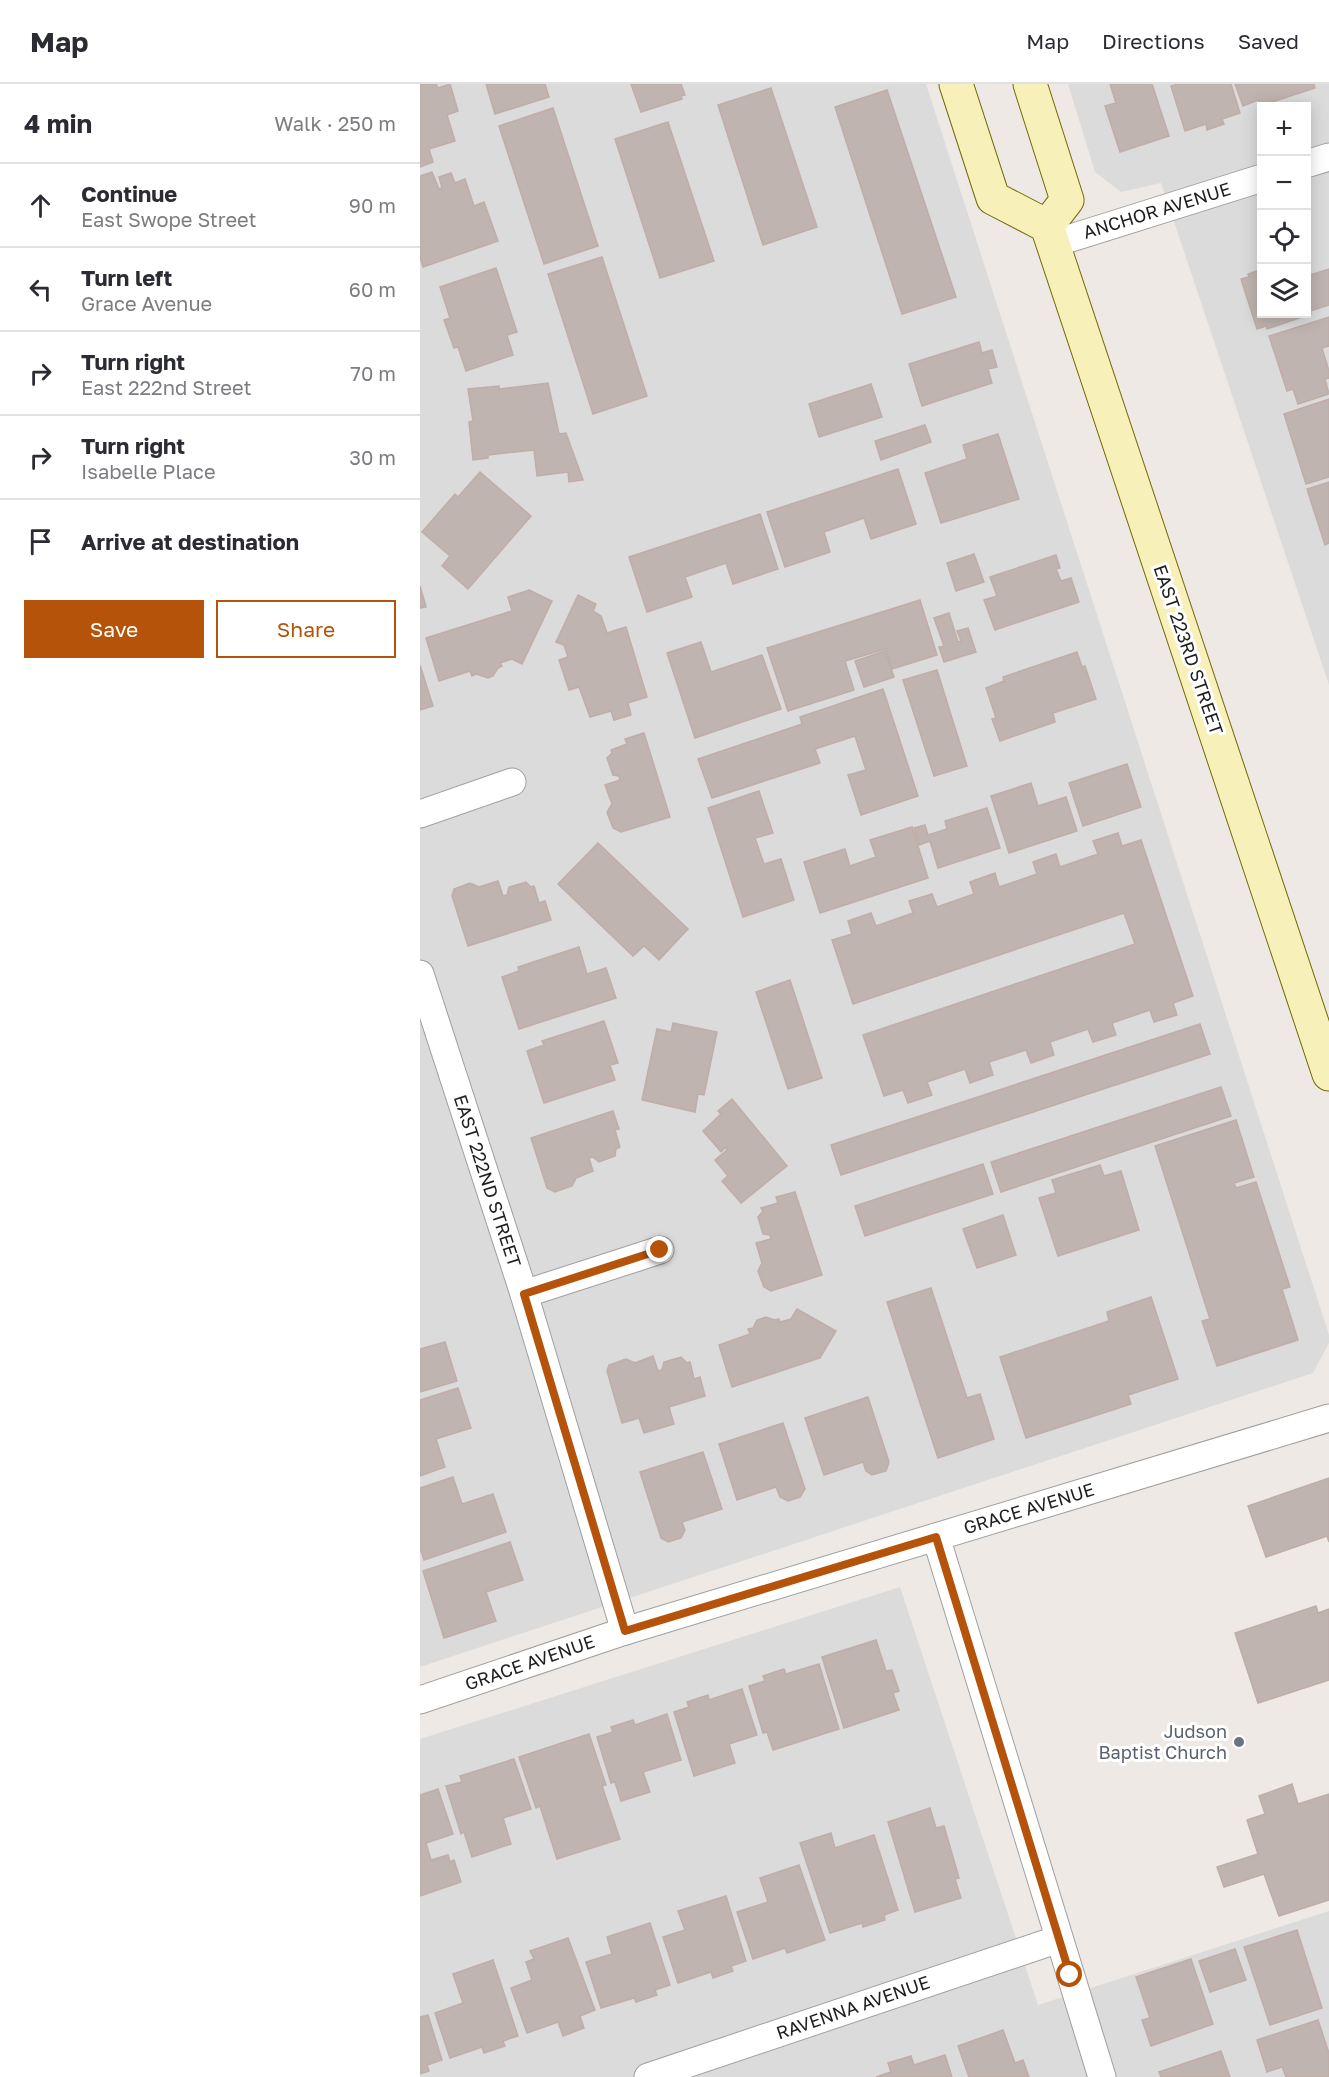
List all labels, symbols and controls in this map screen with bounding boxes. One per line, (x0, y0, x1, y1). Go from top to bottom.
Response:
text: Map (30, 25, 88, 58)
text: Map (1026, 28, 1069, 54)
text: Directions (1102, 28, 1205, 54)
text: Saved (1238, 28, 1299, 54)
map controls (1257, 102, 1311, 318)
button: + (1257, 102, 1311, 156)
text: 4 min (24, 108, 92, 139)
text: Walk · 250 m (274, 111, 396, 135)
button: − (1257, 156, 1311, 210)
street label: ANCHOR AVENUE (1080, 177, 1233, 243)
text: Continue (81, 180, 177, 207)
icon: ahead (24, 189, 57, 222)
text: 90 m (349, 193, 396, 217)
text: East Swope Street (81, 207, 257, 231)
button: locate (1257, 210, 1311, 264)
text: Turn left (81, 264, 172, 291)
button: layers (1257, 264, 1311, 318)
icon: left (24, 273, 57, 306)
text: 60 m (349, 277, 396, 301)
text: Grace Avenue (81, 291, 212, 315)
text: Turn right (81, 348, 185, 375)
icon: right (24, 357, 57, 390)
text: 70 m (350, 361, 396, 385)
text: East 222nd Street (81, 375, 252, 399)
text: Turn right (81, 432, 185, 459)
icon: right (24, 441, 57, 474)
text: 30 m (349, 445, 396, 469)
text: Isabelle Place (81, 459, 216, 483)
icon: arrive (24, 525, 57, 558)
text: Arrive at destination (81, 528, 299, 555)
street label: EAST 223RD STREET (1149, 562, 1228, 738)
button: Save (24, 600, 204, 658)
button: Share (216, 600, 396, 658)
street label: EAST 222ND STREET (450, 1092, 526, 1270)
route end (646, 1236, 672, 1262)
street label: GRACE AVENUE (961, 1478, 1097, 1538)
street label: GRACE AVENUE (462, 1630, 597, 1695)
place label: Judson Baptist Church (1099, 1720, 1227, 1763)
marker: Judson Baptist Church (1232, 1735, 1246, 1749)
route start (1056, 1961, 1082, 1987)
street label: RAVENNA AVENUE (773, 1970, 932, 2044)

